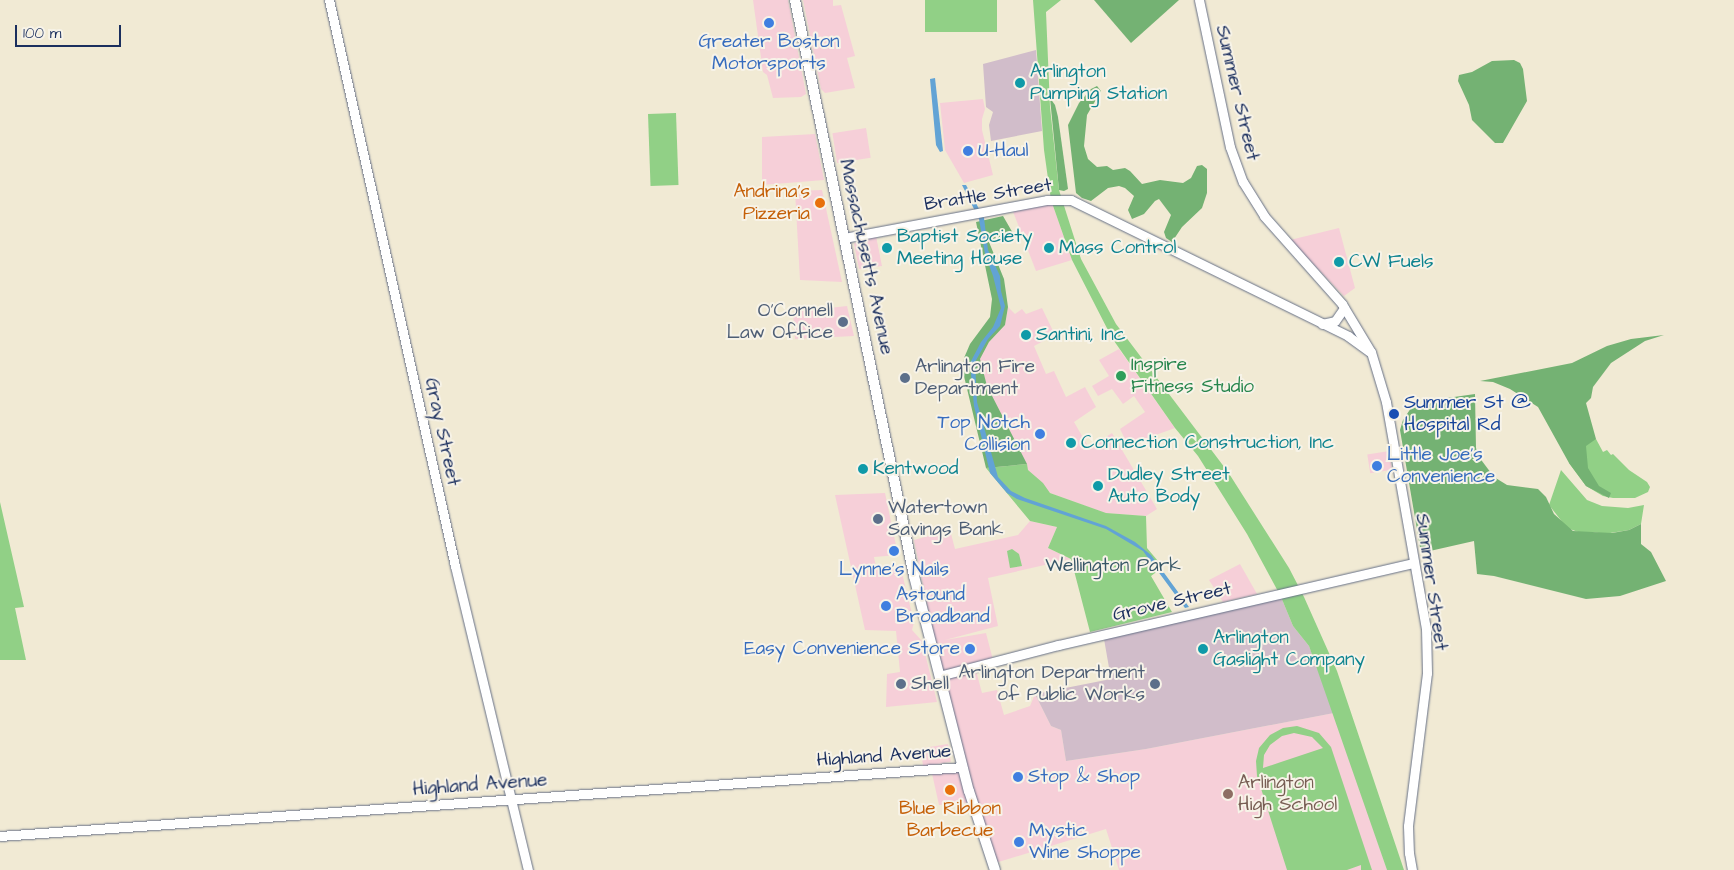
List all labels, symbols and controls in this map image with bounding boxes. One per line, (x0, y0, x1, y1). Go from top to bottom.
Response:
scale bar (18, 15, 124, 47)
marker: Greater Boston Motorsports (763, 17, 775, 29)
text: 100 m (23, 23, 62, 44)
street label: Summer Street (1210, 23, 1264, 163)
place label: Greater Boston Motorsports (698, 31, 840, 75)
place label: Arlington Pumping Station (1030, 61, 1167, 105)
marker: Arlington Pumping Station (1014, 77, 1026, 89)
place label: U-Haul (978, 140, 1028, 162)
marker: U-Haul (962, 145, 974, 157)
street label: Massachusetts Avenue (834, 157, 898, 357)
street label: Brattle Street (923, 174, 1053, 216)
place label: Andrina's Pizzeria (733, 181, 810, 225)
marker: Andrina's Pizzeria (814, 197, 826, 209)
place label: Baptist Society Meeting House (897, 226, 1032, 270)
place label: Mass Control (1059, 237, 1177, 259)
marker: Baptist Society Meeting House (881, 242, 893, 254)
marker: Mass Control (1043, 242, 1055, 254)
place label: CW Fuels (1349, 251, 1434, 273)
marker: CW Fuels (1333, 256, 1345, 268)
place label: O'Connell Law Office (727, 300, 833, 344)
marker: O'Connell Law Office (837, 316, 849, 328)
place label: Santini, Inc (1036, 324, 1126, 346)
marker: Santini, Inc (1020, 329, 1032, 341)
place label: Inspire Fitness Studio (1131, 354, 1254, 398)
place label: Arlington Fire Department (915, 356, 1035, 400)
marker: Inspire Fitness Studio (1115, 370, 1127, 382)
marker: Arlington Fire Department (899, 372, 911, 384)
street label: Gray Street (419, 376, 465, 488)
place label: Summer St @ Hospital Rd (1404, 392, 1531, 436)
marker: Summer St @ Hospital Rd (1388, 408, 1400, 420)
place label: Top Notch Collision (938, 412, 1030, 456)
marker: Top Notch Collision (1034, 428, 1046, 440)
place label: Connection Construction, Inc (1081, 432, 1334, 454)
marker: Connection Construction, Inc (1065, 437, 1077, 449)
place label: Little Joe's Convenience (1387, 444, 1495, 488)
place label: Kentwood (873, 458, 958, 480)
marker: Little Joe's Convenience (1371, 460, 1383, 472)
marker: Kentwood (857, 463, 869, 475)
place label: Dudley Street Auto Body (1108, 464, 1230, 508)
marker: Dudley Street Auto Body (1092, 480, 1104, 492)
place label: Watertown Savings Bank (888, 497, 1003, 541)
street label: Summer Street (1410, 512, 1452, 652)
marker: Watertown Savings Bank (872, 513, 884, 525)
marker: Lynne's Nails (888, 545, 900, 557)
park label: Wellington Park (1045, 555, 1181, 577)
place label: Lynne's Nails (839, 559, 949, 581)
street label: Grove Street (1111, 577, 1233, 627)
place label: Astound Broadband (896, 584, 990, 628)
marker: Astound Broadband (880, 600, 892, 612)
place label: Arlington Gaslight Company (1213, 627, 1365, 671)
place label: Easy Convenience Store (744, 638, 960, 660)
marker: Easy Convenience Store (964, 643, 976, 655)
marker: Arlington Gaslight Company (1197, 643, 1209, 655)
place label: Arlington Department of Public Works (958, 662, 1145, 706)
place label: Shell (911, 673, 949, 695)
marker: Shell (895, 678, 907, 690)
marker: Arlington Department of Public Works (1149, 678, 1161, 690)
street label: Highland Avenue (816, 740, 952, 772)
place label: Stop & Shop (1028, 766, 1140, 788)
street label: Highland Avenue (412, 769, 548, 801)
marker: Stop & Shop (1012, 771, 1024, 783)
place label: Arlington High School (1238, 772, 1337, 816)
marker: Blue Ribbon Barbecue (944, 784, 956, 796)
marker: Arlington High School (1222, 788, 1234, 800)
place label: Blue Ribbon Barbecue (899, 798, 1001, 842)
place label: Mystic Wine Shoppe (1029, 820, 1141, 864)
marker: Mystic Wine Shoppe (1013, 836, 1025, 848)

